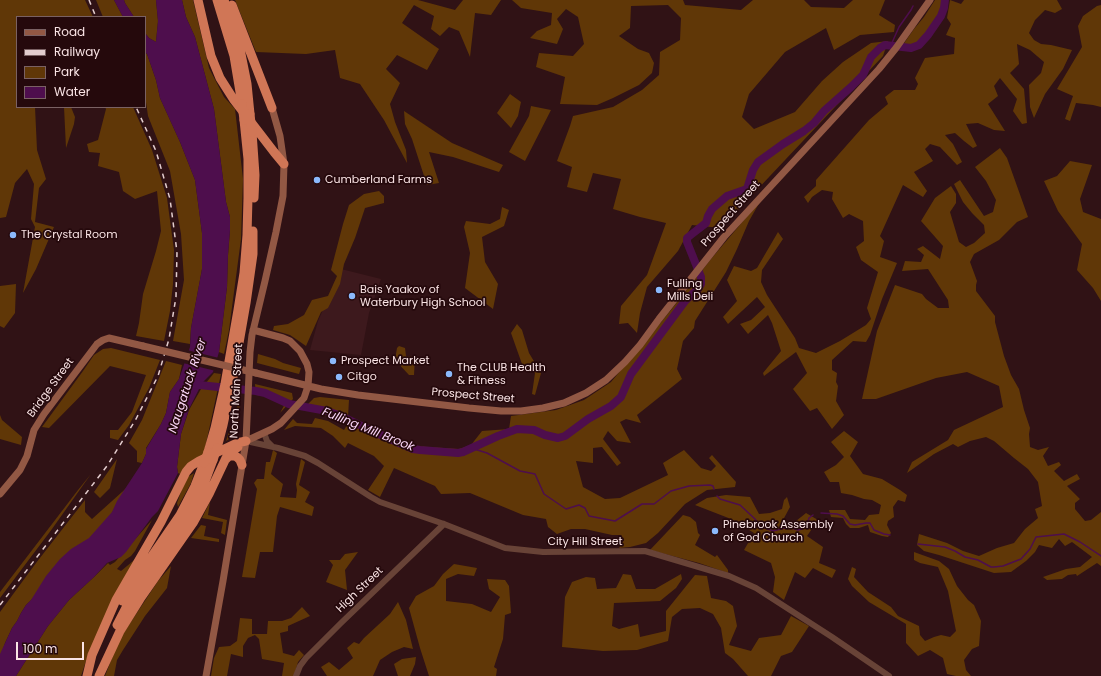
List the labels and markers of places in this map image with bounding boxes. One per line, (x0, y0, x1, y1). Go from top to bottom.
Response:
place label: Cumberland Farms (325, 173, 432, 187)
marker: Cumberland Farms (312, 175, 322, 185)
place label: The Crystal Room (21, 228, 117, 242)
marker: The Crystal Room (8, 230, 18, 240)
place label: Fulling Mills Deli (667, 277, 713, 303)
place label: Bais Yaakov of Waterbury High School (360, 283, 485, 309)
marker: Fulling Mills Deli (654, 285, 664, 295)
marker: Bais Yaakov of Waterbury High School (347, 291, 357, 301)
place label: Prospect Market (341, 354, 430, 368)
marker: Prospect Market (328, 356, 338, 366)
place label: The CLUB Health & Fitness (457, 361, 546, 387)
marker: The CLUB Health & Fitness (444, 369, 454, 379)
place label: Citgo (347, 370, 377, 384)
marker: Citgo (334, 372, 344, 382)
place label: Pinebrook Assembly of God Church (723, 518, 834, 544)
marker: Pinebrook Assembly of God Church (710, 526, 720, 536)

